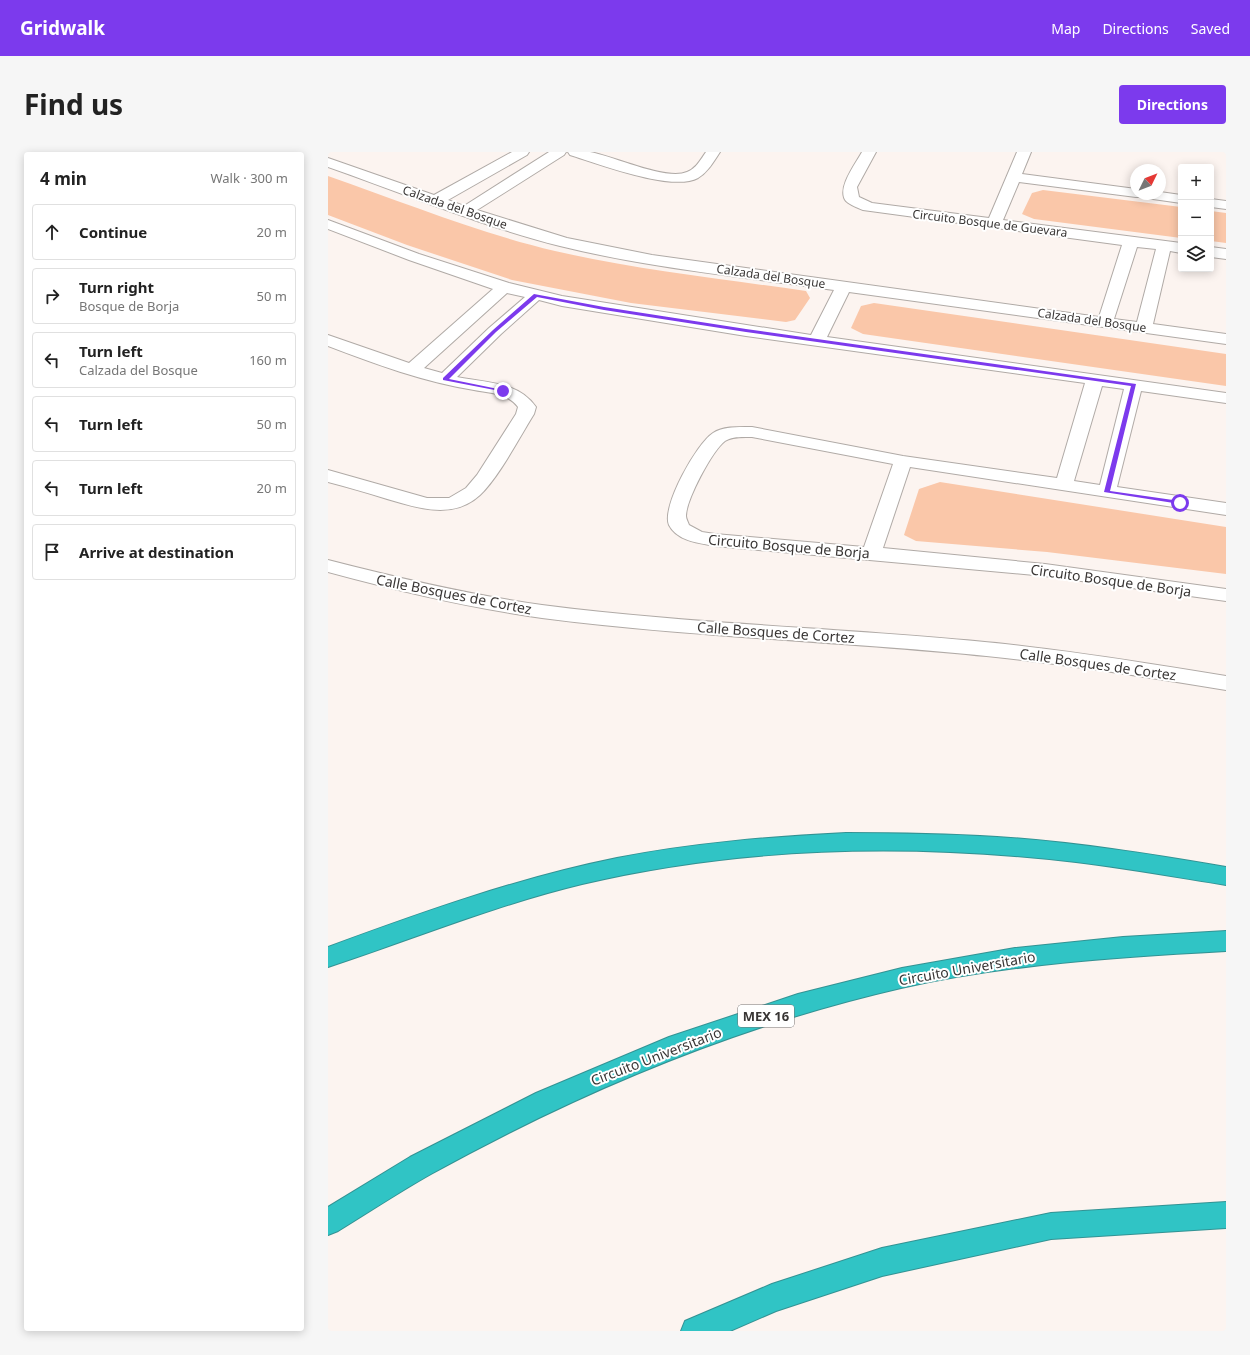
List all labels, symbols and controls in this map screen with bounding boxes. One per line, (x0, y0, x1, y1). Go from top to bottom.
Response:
text: Gridwalk (20, 15, 105, 41)
text: Map (1051, 19, 1080, 38)
text: Directions (1102, 19, 1169, 38)
text: Saved (1191, 19, 1230, 38)
text: Find us (24, 85, 123, 123)
button: Directions (1119, 85, 1226, 124)
north arrow (1130, 164, 1166, 200)
map controls (1178, 164, 1214, 272)
button: + (1178, 164, 1214, 200)
text: 4 min (40, 167, 87, 190)
text: Walk · 300 m (210, 169, 288, 187)
street label: Calzada del Bosque (400, 181, 510, 233)
button: − (1178, 200, 1214, 236)
street label: Circuito Bosque de Guevara (911, 205, 1069, 241)
icon: ahead (41, 221, 63, 243)
text: Continue (79, 222, 147, 242)
text: 20 m (257, 223, 287, 241)
button: layers (1178, 236, 1214, 272)
street label: Calzada del Bosque (715, 260, 827, 292)
text: Turn right (79, 277, 154, 297)
icon: right (41, 285, 63, 307)
text: 50 m (257, 287, 287, 305)
text: Bosque de Borja (79, 297, 179, 315)
street label: Calzada del Bosque (1036, 304, 1148, 336)
text: Turn left (79, 341, 143, 361)
icon: left (41, 349, 63, 371)
text: 160 m (249, 351, 287, 369)
text: Calzada del Bosque (79, 361, 198, 379)
route end (494, 382, 512, 400)
icon: left (41, 413, 63, 435)
text: Turn left (79, 414, 143, 434)
text: 50 m (257, 415, 287, 433)
icon: left (41, 477, 63, 499)
text: Turn left (79, 478, 143, 498)
text: 20 m (257, 479, 287, 497)
route start (1171, 494, 1189, 512)
street label: Circuito Bosque de Borja (707, 529, 871, 563)
icon: arrive (41, 541, 63, 563)
text: Arrive at destination (79, 542, 234, 562)
street label: Circuito Bosque de Borja (1029, 559, 1193, 601)
street label: Calle Bosques de Cortez (375, 570, 534, 618)
street label: Calle Bosques de Cortez (697, 617, 856, 647)
street label: Calle Bosques de Cortez (1019, 644, 1178, 684)
street label: Circuito Universitario (897, 947, 1037, 989)
road number: MEX 16 (738, 1005, 794, 1027)
street label: Circuito Universitario (588, 1022, 724, 1090)

